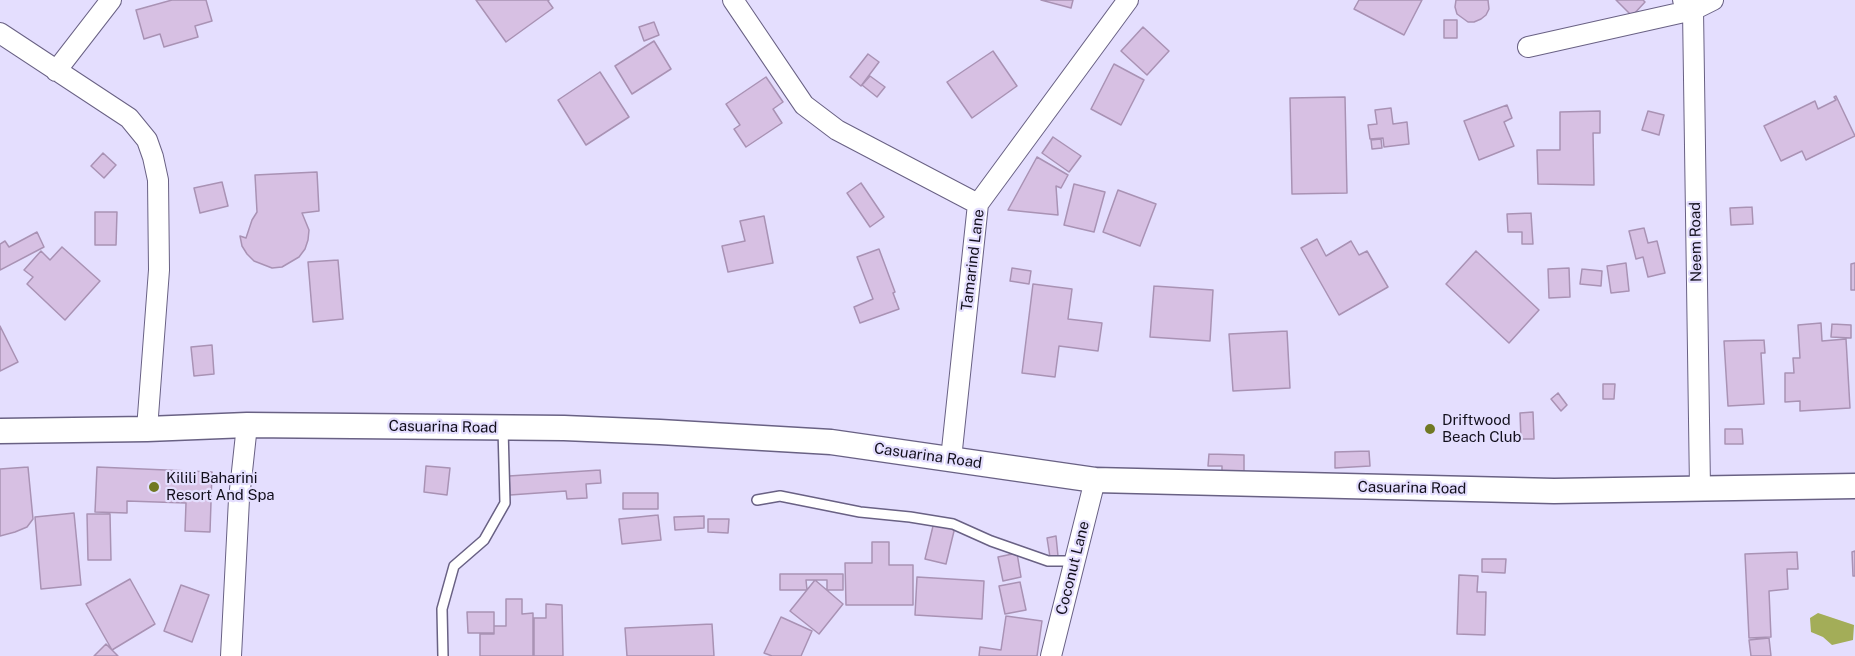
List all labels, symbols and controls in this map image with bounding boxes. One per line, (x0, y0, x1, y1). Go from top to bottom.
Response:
street label: Neem Road (1686, 202, 1706, 282)
street label: Tamarind Lane (958, 208, 988, 312)
place label: Driftwood Beach Club (1442, 411, 1522, 446)
street label: Casuarina Road (388, 417, 498, 437)
marker: Driftwood Beach Club (1423, 422, 1437, 436)
street label: Casuarina Road (873, 440, 983, 472)
place label: Kilili Baharini Resort And Spa (166, 469, 275, 504)
street label: Casuarina Road (1357, 478, 1467, 498)
marker: Kilili Baharini Resort And Spa (147, 480, 161, 494)
street label: Coconut Lane (1053, 519, 1093, 617)

